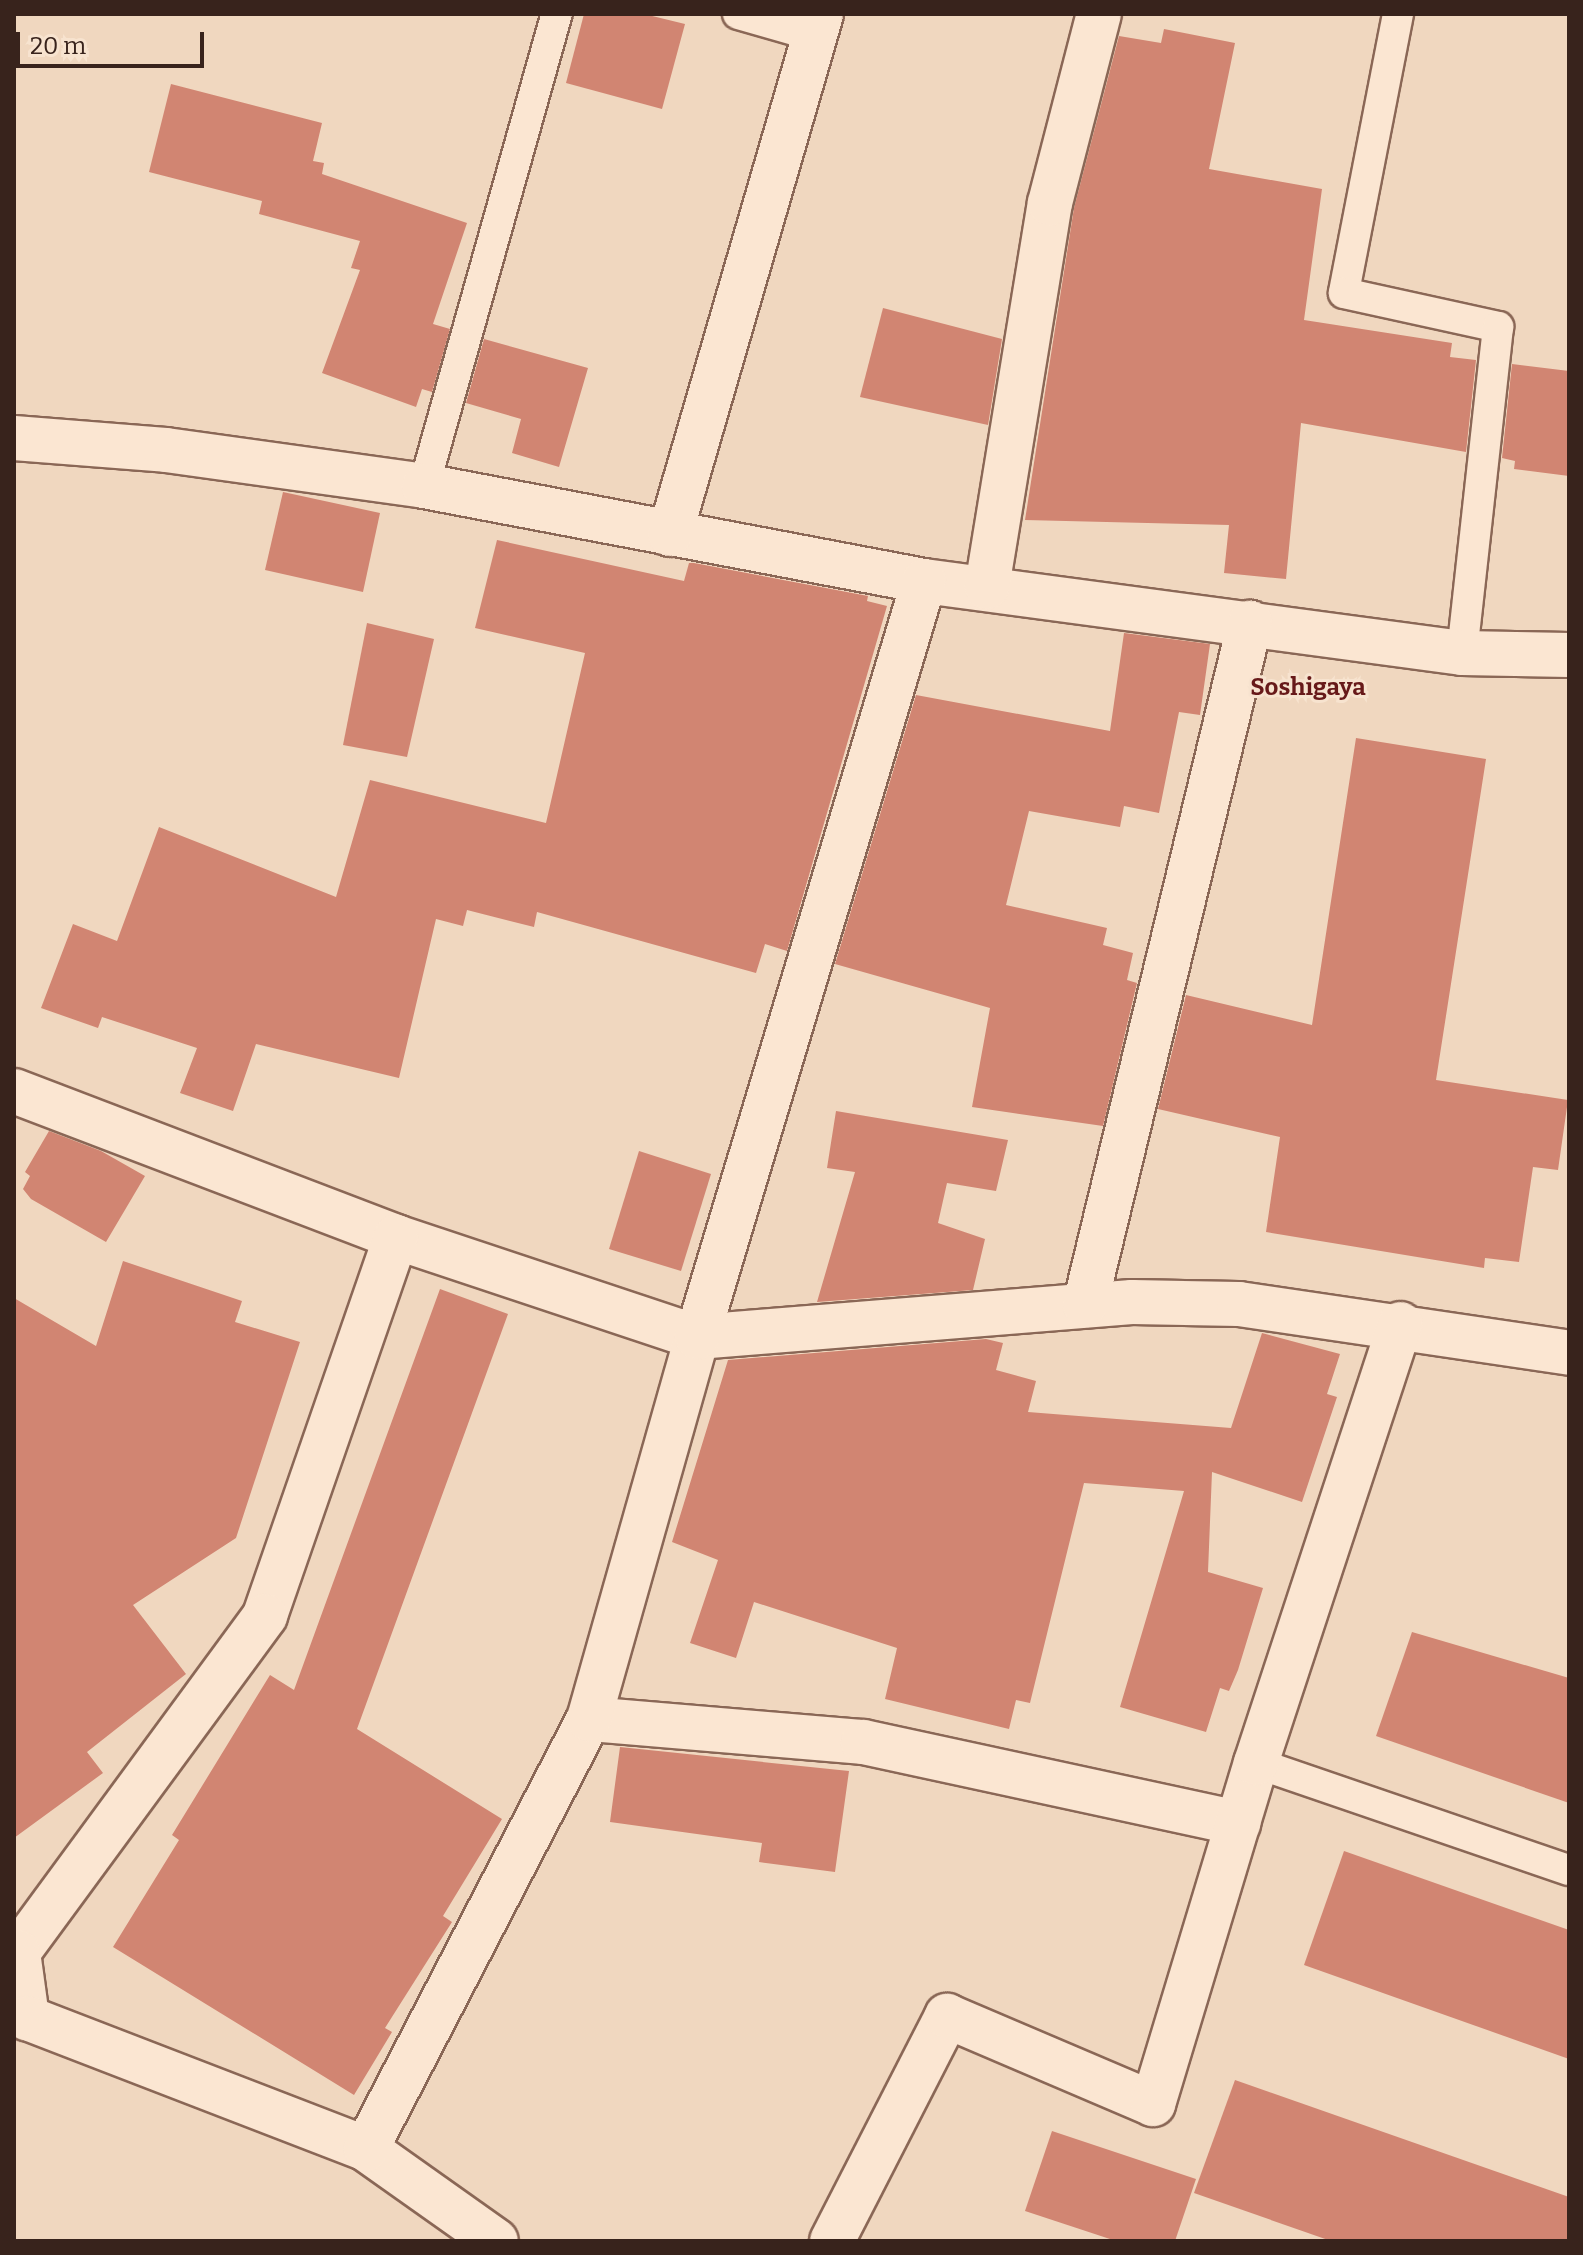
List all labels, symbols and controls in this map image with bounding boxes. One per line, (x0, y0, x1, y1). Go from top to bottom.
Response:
scale bar (20, 16, 208, 66)
text: 20 m (30, 32, 86, 60)
district label: Soshigaya (1250, 674, 1366, 702)

